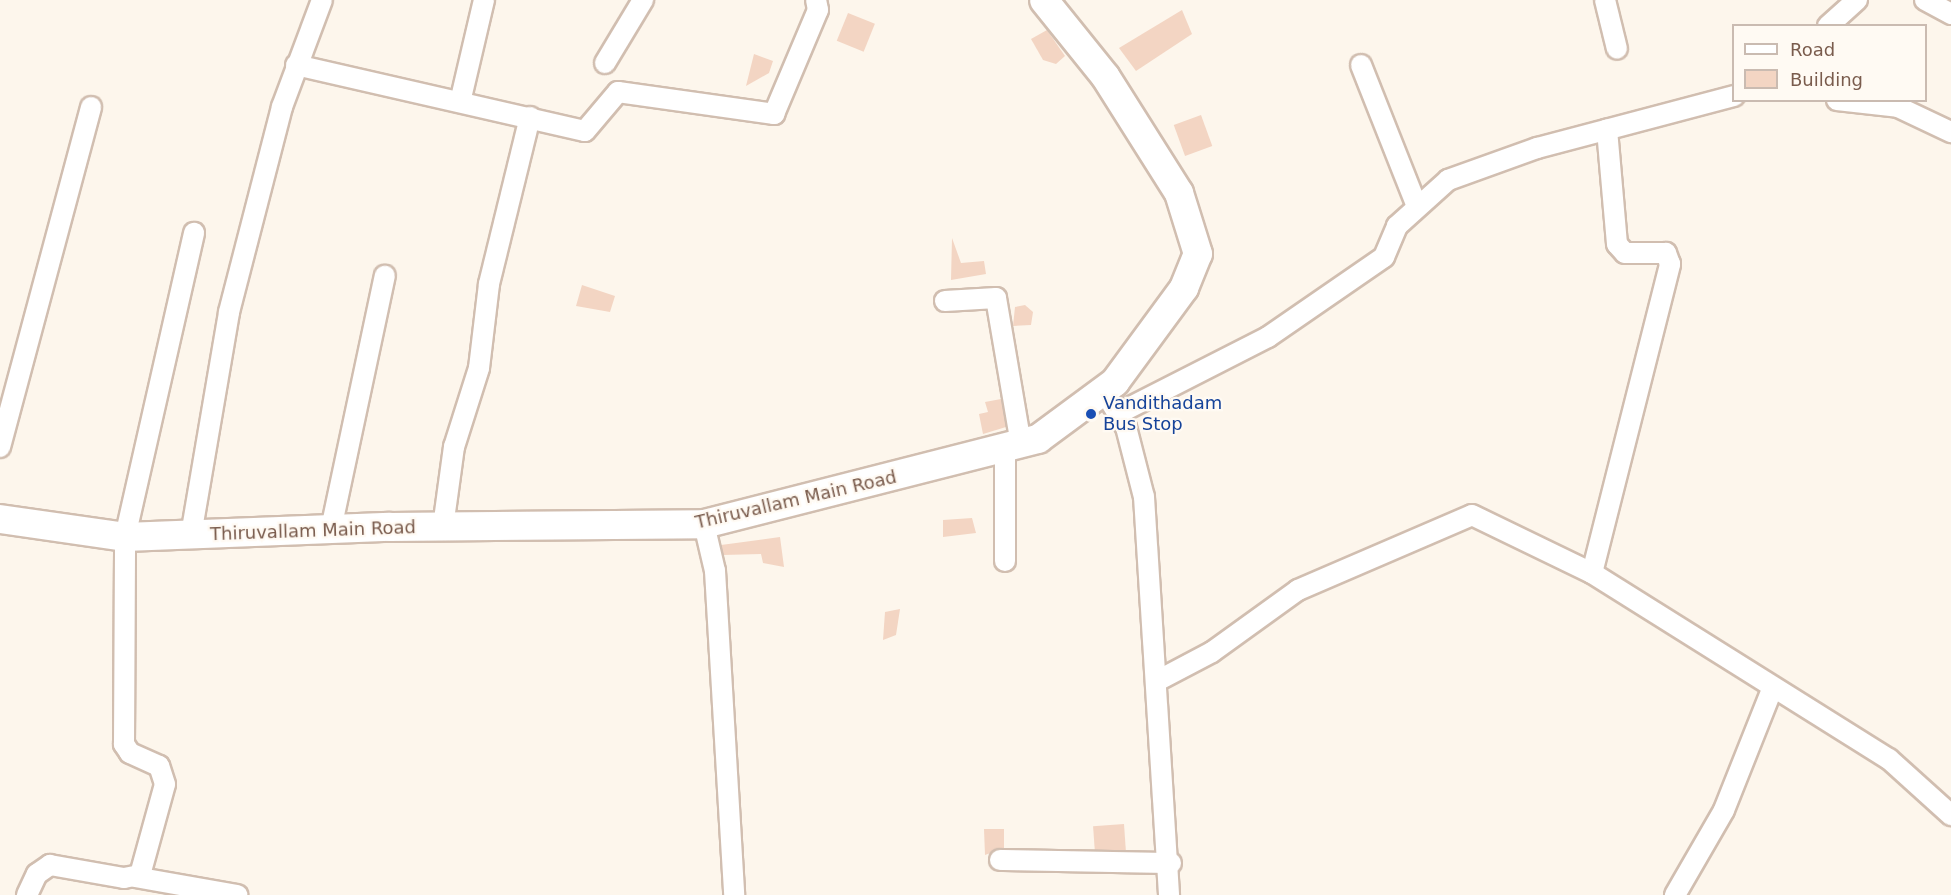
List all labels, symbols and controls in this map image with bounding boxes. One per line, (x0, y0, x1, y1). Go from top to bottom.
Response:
legend (1732, 24, 1927, 102)
text: Road (1790, 39, 1835, 60)
text: Building (1790, 69, 1863, 90)
place label: Vandithadam Bus Stop (1103, 393, 1222, 436)
marker: Vandithadam Bus Stop (1084, 407, 1098, 421)
street label: Thiruvallam Main Road (693, 466, 899, 534)
street label: Thiruvallam Main Road (210, 517, 416, 545)

